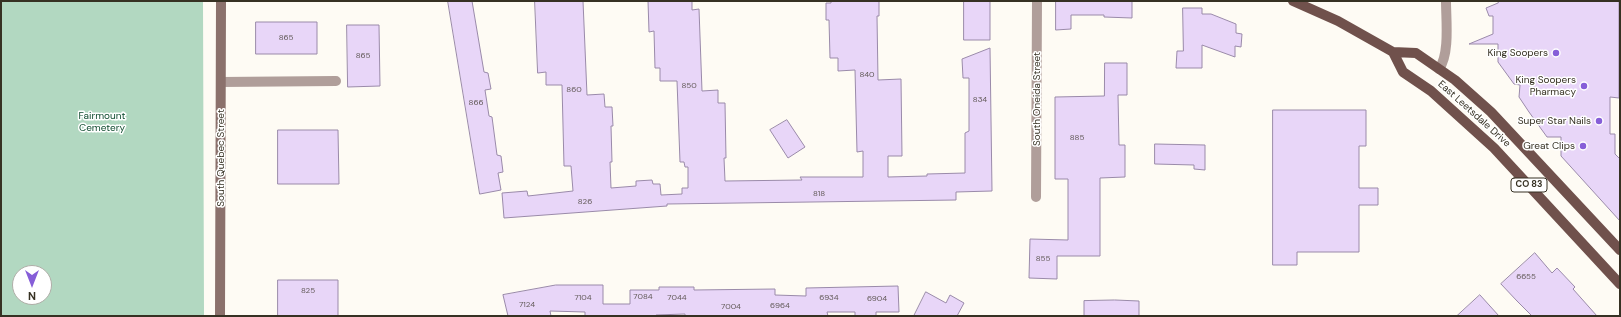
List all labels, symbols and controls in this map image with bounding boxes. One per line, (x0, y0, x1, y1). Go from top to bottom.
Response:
house number: 865 (279, 33, 293, 43)
place label: King Soopers (1487, 47, 1548, 59)
marker: King Soopers (1551, 48, 1561, 58)
house number: 865 (356, 51, 370, 61)
street label: South Oneida Street (1031, 52, 1043, 146)
house number: 840 (859, 70, 875, 80)
place label: King Soopers Pharmacy (1515, 74, 1576, 98)
street label: East Leetsdale Drive (1435, 78, 1513, 150)
house number: 850 (681, 81, 697, 91)
marker: King Soopers Pharmacy (1579, 81, 1589, 91)
house number: 860 (566, 85, 582, 95)
house number: 834 (973, 95, 987, 105)
house number: 866 (469, 98, 483, 108)
street label: South Quebec Street (215, 109, 227, 207)
park label: Fairmount Cemetery (79, 110, 125, 134)
place label: Super Star Nails (1518, 115, 1591, 127)
marker: Super Star Nails (1594, 116, 1604, 126)
house number: 885 (1070, 133, 1084, 143)
place label: Great Clips (1523, 140, 1575, 152)
marker: Great Clips (1578, 141, 1588, 151)
road number: CO 83 (1511, 178, 1547, 192)
house number: 818 (813, 189, 825, 199)
house number: 826 (578, 197, 592, 207)
house number: 855 (1036, 254, 1050, 264)
north arrow (12, 265, 52, 305)
house number: 6655 (1516, 272, 1536, 282)
house number: 825 (301, 286, 315, 296)
text: N (28, 289, 36, 303)
house number: 7084 (633, 292, 653, 302)
house number: 7104 (574, 293, 592, 303)
house number: 7044 (667, 293, 687, 303)
house number: 6934 (819, 293, 839, 303)
house number: 6904 (867, 294, 887, 304)
house number: 7124 (519, 300, 535, 310)
house number: 6964 (770, 301, 790, 311)
house number: 7004 (721, 302, 741, 312)

